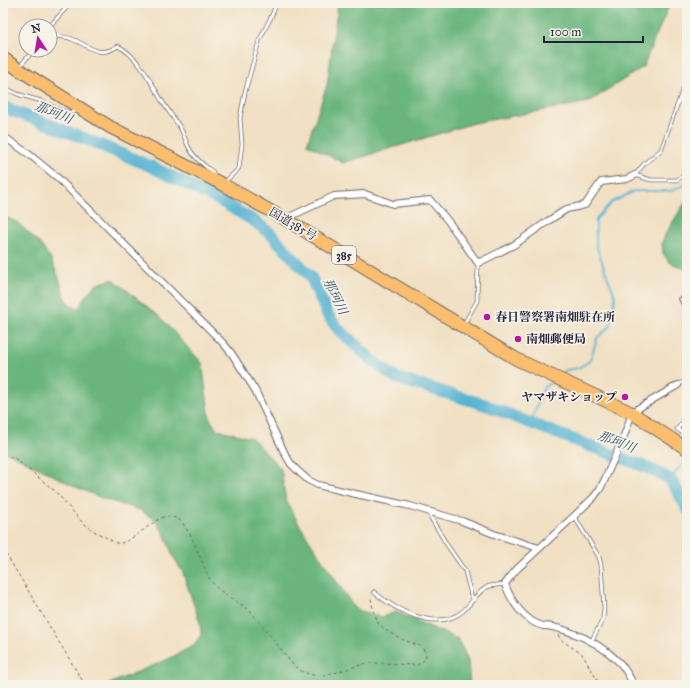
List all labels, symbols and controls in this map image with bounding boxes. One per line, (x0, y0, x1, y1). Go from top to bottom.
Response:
north arrow (18, 18, 58, 58)
scale bar (544, 18, 643, 44)
text: N (30, 21, 43, 36)
text: 100 m (550, 25, 581, 39)
water label: 那珂川 (33, 98, 77, 128)
street label: 国道385号 (267, 205, 319, 243)
road number: 385 (332, 246, 356, 264)
water label: 那珂川 (319, 275, 352, 319)
place label: 春日警察署南畑駐在所 (495, 310, 615, 324)
marker: 春日警察署南畑駐在所 (482, 312, 492, 322)
place label: 南畑郵便局 (526, 332, 586, 346)
marker: 南畑郵便局 (513, 334, 523, 344)
place label: ヤマザキショップ (521, 390, 617, 404)
marker: ヤマザキショップ (620, 392, 630, 402)
water label: 那珂川 (596, 427, 640, 457)

